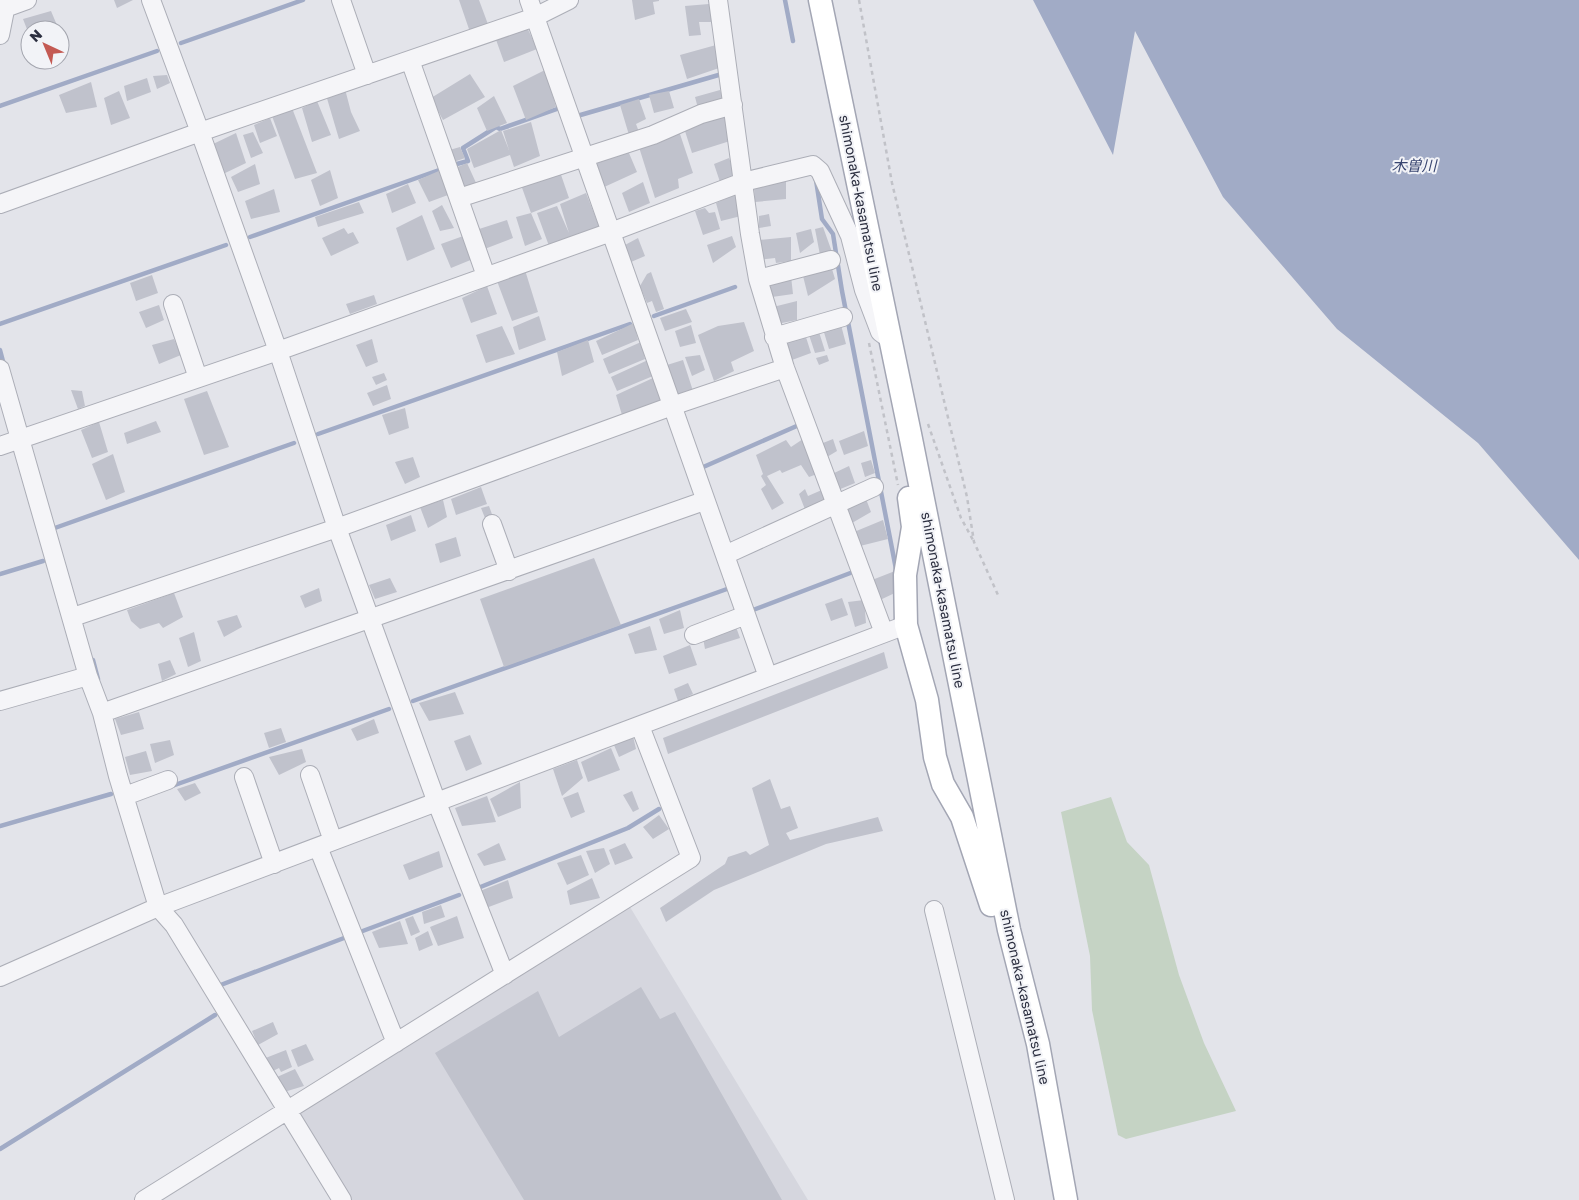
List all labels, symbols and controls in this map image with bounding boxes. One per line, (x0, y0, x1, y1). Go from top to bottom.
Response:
north arrow (20, 20, 70, 70)
text: N (26, 25, 45, 45)
street label: shimonaka-kasamatsu line (836, 113, 887, 292)
water label: 木曽川 (1391, 156, 1438, 174)
street label: shimonaka-kasamatsu line (918, 510, 969, 689)
street label: shimonaka-kasamatsu line (997, 908, 1054, 1086)

